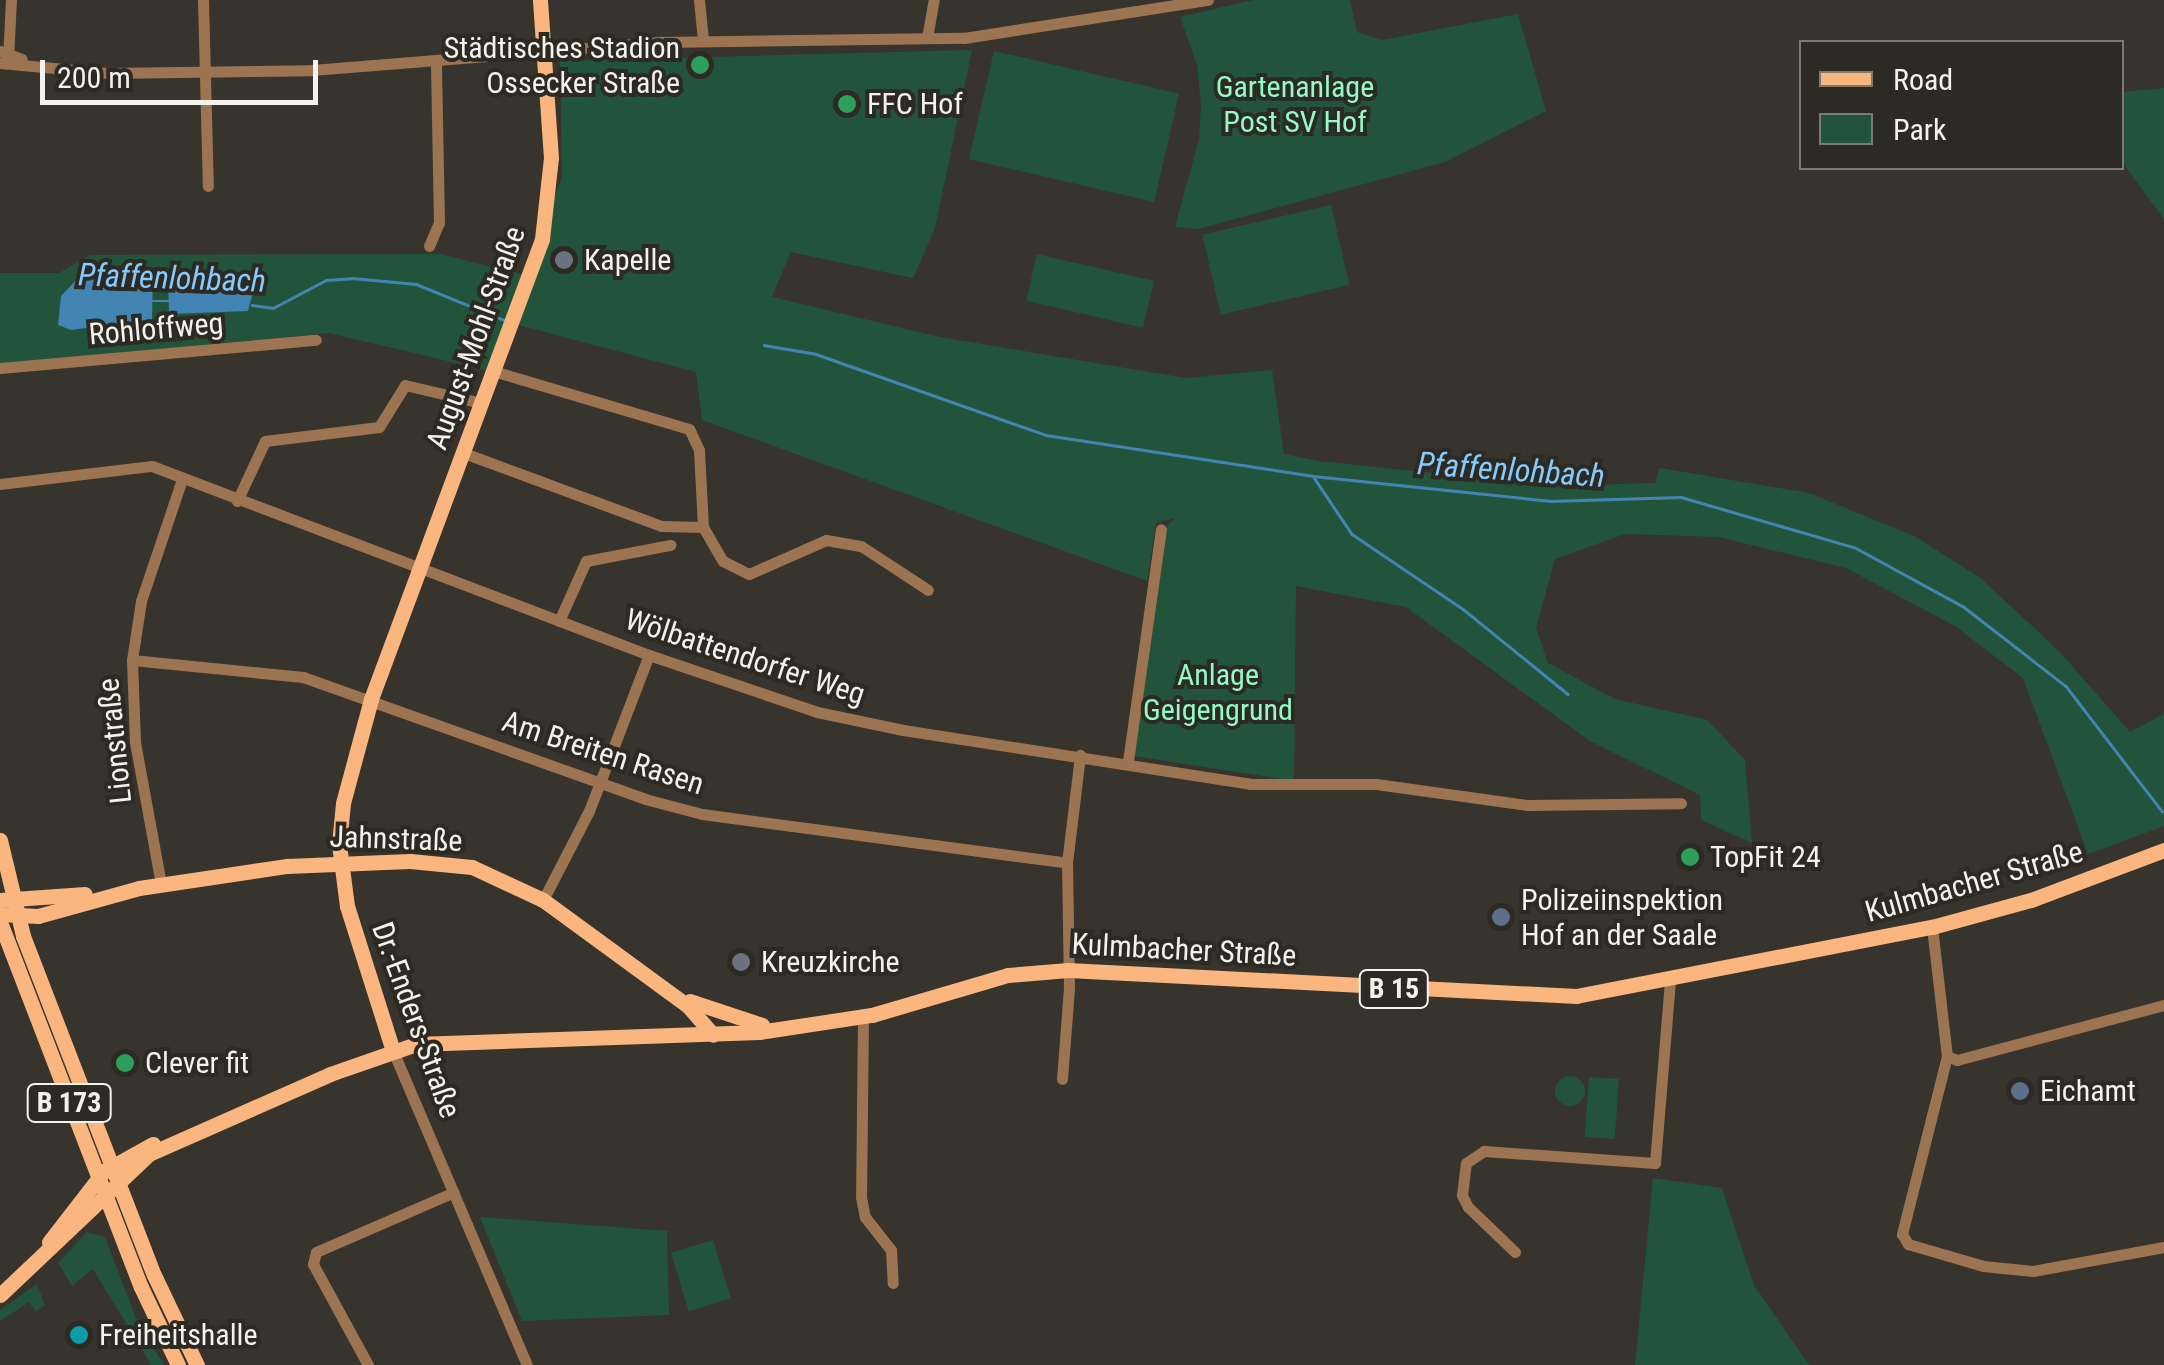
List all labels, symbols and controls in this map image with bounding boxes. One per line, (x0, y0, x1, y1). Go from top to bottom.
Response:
place label: Städtisches Stadion Ossecker Straße (444, 30, 680, 100)
scale bar (45, 40, 322, 102)
legend (1799, 40, 2124, 170)
marker: Städtisches Stadion Ossecker Straße (689, 54, 711, 76)
text: 200 m (57, 60, 131, 95)
text: Road (1893, 62, 1953, 97)
park label: Gartenanlage Post SV Hof (1216, 69, 1374, 140)
place label: FFC Hof (867, 86, 963, 122)
marker: FFC Hof (836, 93, 858, 115)
text: Park (1893, 112, 1947, 147)
street label: August-Mohl-Straße (419, 222, 533, 454)
place label: Kapelle (584, 242, 671, 278)
marker: Kapelle (553, 249, 575, 271)
water label: Pfaffenlohbach (77, 256, 267, 300)
street label: Rohloffweg (87, 305, 225, 353)
water label: Pfaffenlohbach (1416, 444, 1606, 496)
street label: Wölbattendorfer Weg (621, 601, 869, 713)
park label: Anlage Geigengrund (1143, 657, 1293, 728)
street label: Lionstraße (91, 676, 139, 806)
street label: Am Breiten Rasen (498, 703, 708, 803)
street label: Jahnstraße (329, 819, 463, 859)
street label: Kulmbacher Straße (1861, 834, 2087, 930)
place label: TopFit 24 (1710, 839, 1821, 875)
marker: TopFit 24 (1679, 846, 1701, 868)
place label: Polizeiinspektion Hof an der Saale (1521, 882, 1723, 952)
marker: Polizeiinspektion Hof an der Saale (1490, 906, 1512, 928)
street label: Dr.-Enders-Straße (364, 917, 468, 1123)
street label: Kulmbacher Straße (1071, 926, 1297, 974)
place label: Kreuzkirche (761, 944, 900, 980)
marker: Kreuzkirche (730, 951, 752, 973)
road number: B 15 (1356, 966, 1432, 1012)
place label: Clever fit (145, 1045, 249, 1081)
marker: Clever fit (114, 1052, 136, 1074)
place label: Eichamt (2040, 1073, 2136, 1109)
road number: B 173 (27, 1080, 112, 1126)
marker: Eichamt (2009, 1080, 2031, 1102)
place label: Freiheitshalle (99, 1317, 258, 1353)
marker: Freiheitshalle (68, 1324, 90, 1346)

